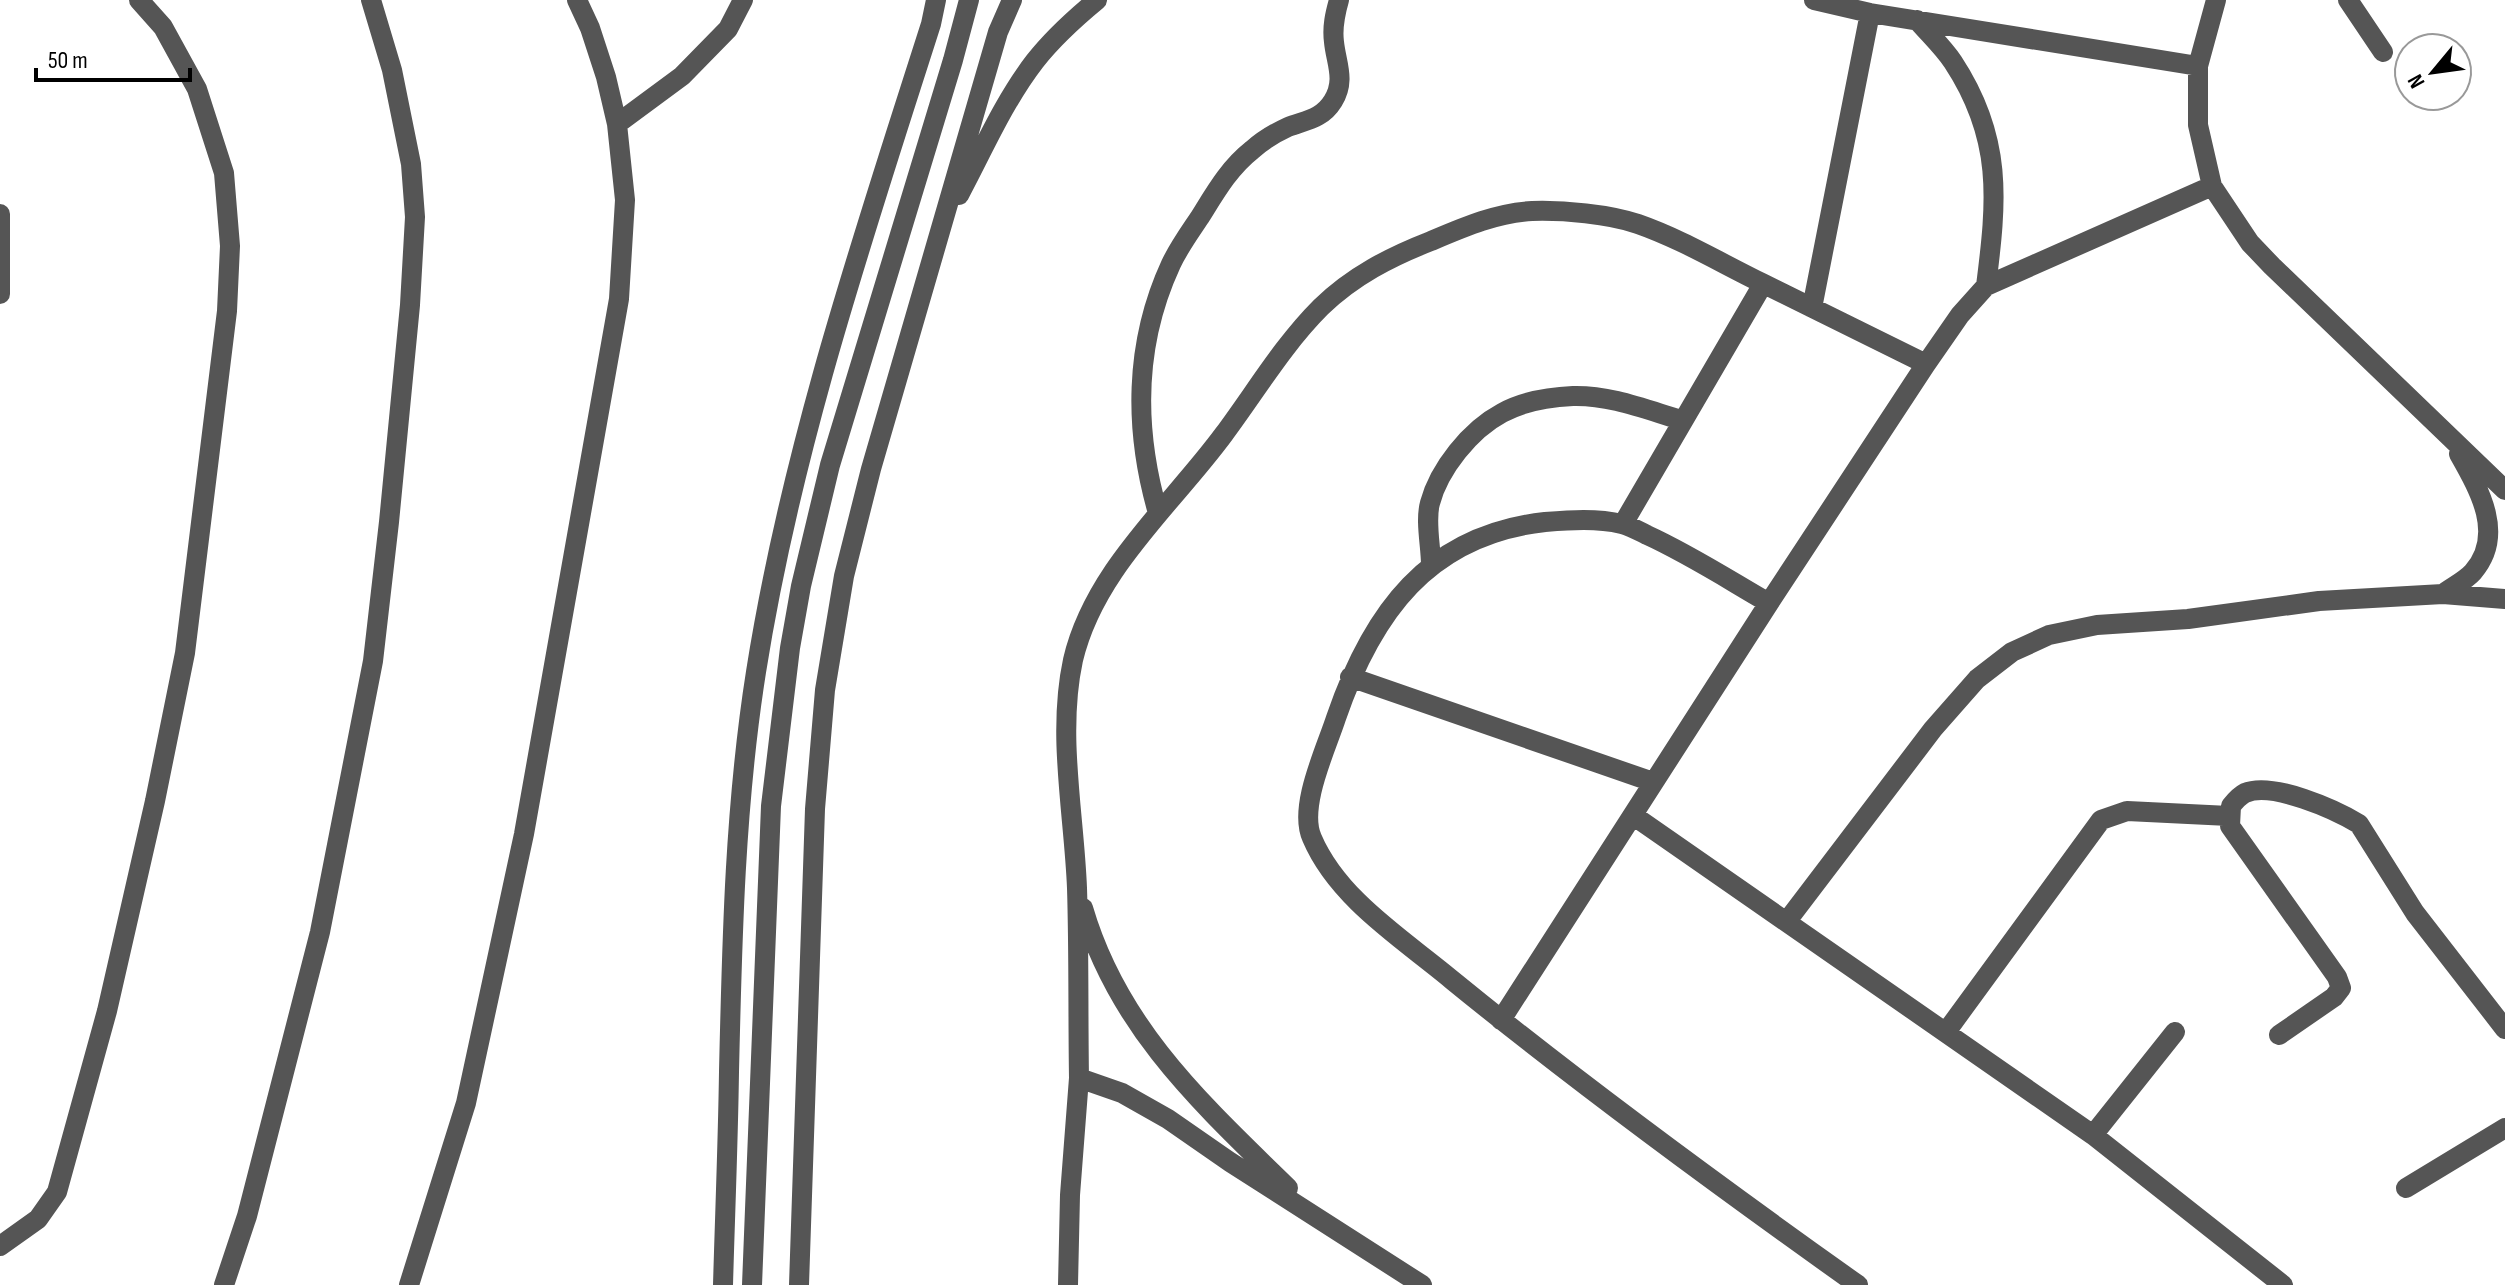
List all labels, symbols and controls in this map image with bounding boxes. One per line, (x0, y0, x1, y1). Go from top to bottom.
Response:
scale bar (36, 32, 190, 82)
north arrow (2393, 32, 2473, 112)
text: 50 m (48, 46, 88, 75)
text: N (2402, 69, 2431, 93)

